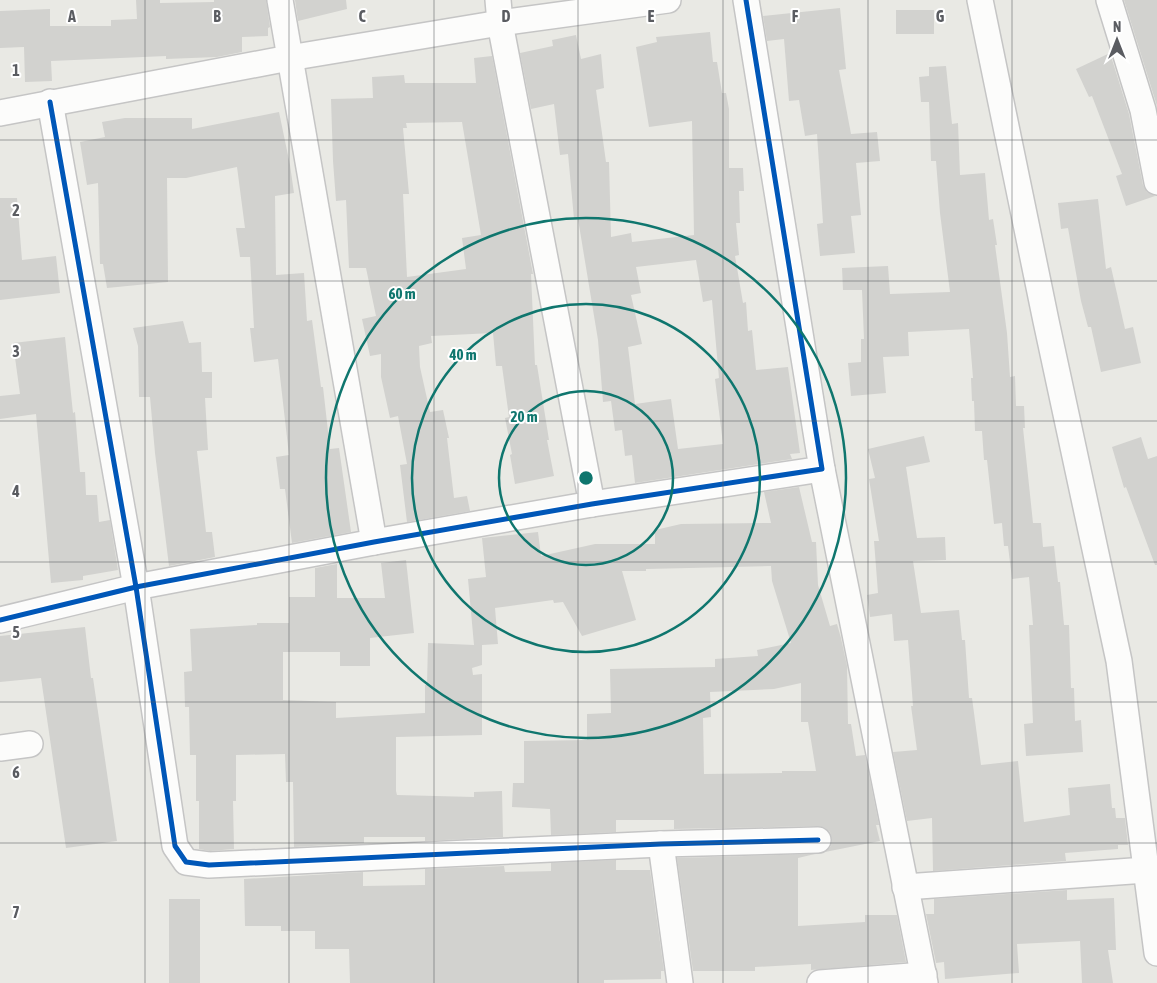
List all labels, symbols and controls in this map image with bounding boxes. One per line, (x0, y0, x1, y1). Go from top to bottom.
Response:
text: A (67, 7, 76, 25)
text: B (213, 7, 221, 25)
text: C (358, 7, 366, 25)
text: D (502, 7, 511, 25)
text: E (648, 7, 655, 25)
text: F (792, 7, 799, 25)
text: G (936, 7, 945, 25)
north arrow (1092, 15, 1142, 65)
text: N (1113, 19, 1121, 35)
text: 1 (12, 61, 20, 79)
text: 2 (12, 201, 20, 219)
text: 60 m (389, 285, 416, 302)
text: 3 (12, 342, 20, 360)
text: 40 m (449, 346, 477, 363)
text: 20 m (511, 408, 538, 425)
centre of rings (577, 469, 595, 487)
text: 4 (11, 482, 20, 500)
text: 5 (12, 623, 20, 641)
text: 6 (12, 763, 20, 781)
text: 7 (12, 903, 20, 921)

